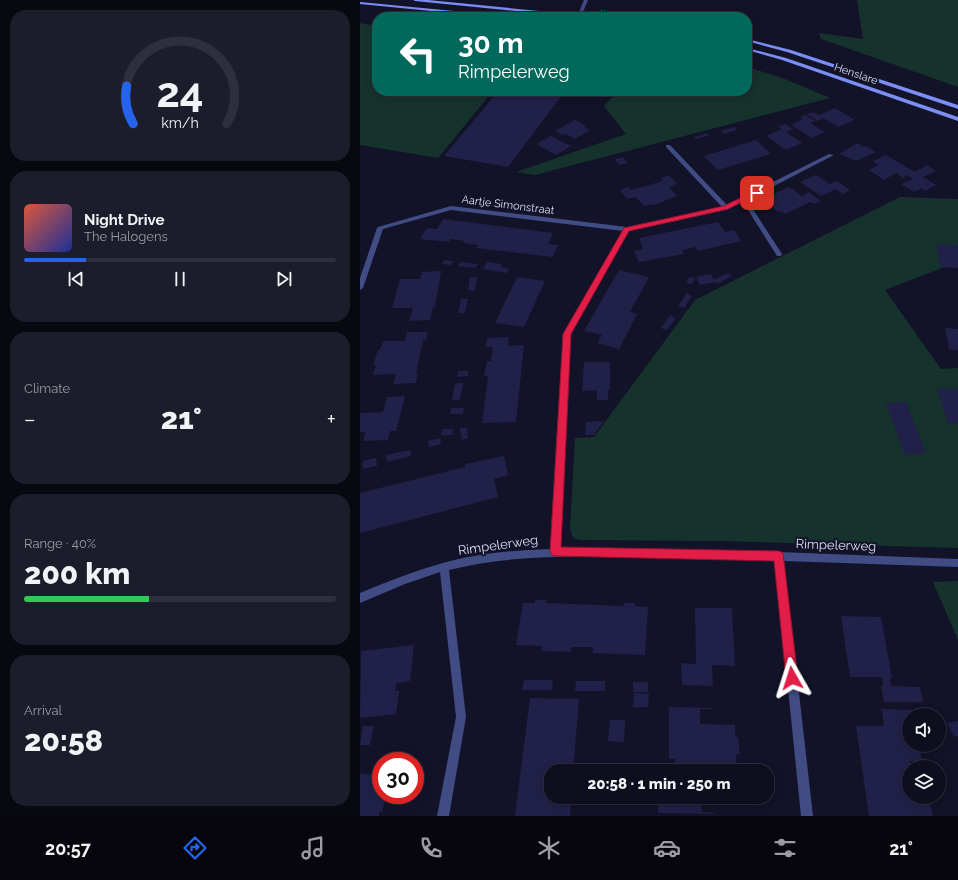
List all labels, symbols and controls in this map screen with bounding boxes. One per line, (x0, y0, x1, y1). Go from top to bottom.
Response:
text: 30 m (458, 27, 524, 60)
icon: left (392, 28, 444, 80)
street label: Henslare (832, 60, 880, 88)
text: Rimpelerweg (458, 61, 570, 82)
text: 24 (156, 67, 204, 116)
text: km/h (161, 114, 199, 130)
pin (740, 176, 774, 210)
icon: arrive (746, 182, 768, 204)
street label: Aartje Simonstraat (461, 193, 555, 217)
text: Night Drive (84, 211, 164, 229)
text: The Halogens (84, 229, 168, 244)
icon: previous (65, 268, 87, 290)
icon: pause (169, 268, 191, 290)
icon: next (273, 268, 295, 290)
text: Climate (24, 381, 70, 396)
text: 21° (161, 401, 202, 436)
text: − (24, 406, 36, 432)
text: + (327, 406, 336, 432)
street label: Rimpelerweg (457, 532, 539, 558)
text: Range · 40% (24, 536, 96, 551)
street label: Rimpelerweg (795, 536, 877, 554)
text: 200 km (24, 556, 130, 591)
position arrow (771, 657, 813, 699)
text: Arrival (24, 703, 62, 718)
map controls (902, 708, 946, 804)
button: sound (902, 708, 946, 752)
text: 20:58 (24, 723, 103, 758)
speed limit sign: 30 (372, 752, 424, 804)
button: layers (902, 760, 946, 804)
text: 20:58 · 1 min · 250 m (588, 775, 730, 793)
icon: directions (181, 834, 209, 862)
icon: music (299, 834, 327, 862)
icon: phone (417, 834, 445, 862)
icon: climate (535, 834, 563, 862)
icon: car (653, 834, 681, 862)
icon: filters (771, 834, 799, 862)
text: 20:57 (45, 838, 91, 859)
text: 21° (889, 838, 913, 859)

